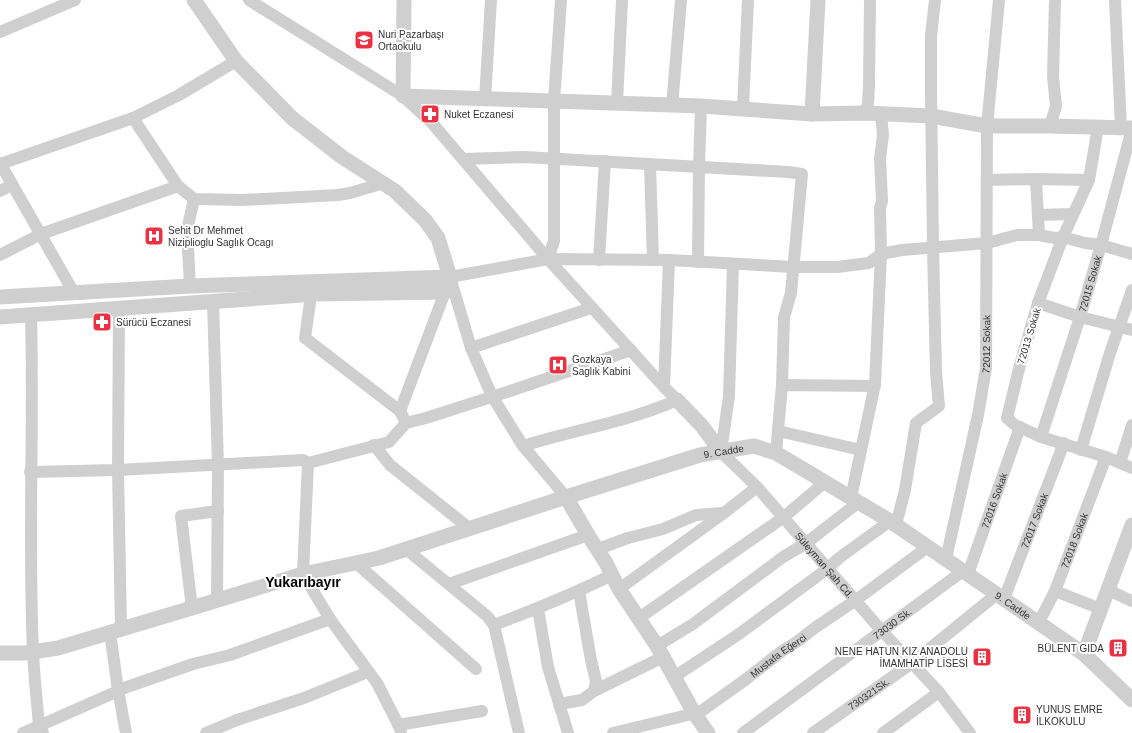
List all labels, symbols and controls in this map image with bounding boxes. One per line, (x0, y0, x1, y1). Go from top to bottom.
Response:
school or university icon: Nuri Pazarbaşı Ortaokulu (353, 29, 375, 51)
place label: Nuri Pazarbaşı Ortaokulu (378, 29, 444, 52)
pharmacy icon: Nuket Eczanesi (419, 103, 441, 125)
place label: Nuket Eczanesi (444, 109, 513, 120)
hospital icon: Sehit Dr Mehmet Niziplioglu Saglık Ocagı (143, 225, 165, 247)
place label: Sehit Dr Mehmet Niziplioglu Saglık Ocagı (168, 225, 274, 248)
street label: 72015 Sokak (1076, 253, 1103, 313)
street label: 72013 Sokak (1015, 306, 1043, 366)
pharmacy icon: Sürücü Eczanesi (91, 311, 113, 333)
street label: 72012 Sokak (980, 314, 992, 374)
place label: Sürücü Eczanesi (116, 317, 191, 328)
hospital icon: Gozkaya Saglık Kabini (547, 354, 569, 376)
place label: Gozkaya Saglık Kabini (572, 354, 630, 377)
street label: 9. Cadde (703, 442, 745, 460)
street label: 72016 Sokak (979, 470, 1009, 530)
street label: 72017 Sokak (1019, 490, 1050, 550)
street label: 72018 Sokak (1059, 510, 1090, 570)
street label: Süleyman Şah Cd. (793, 530, 856, 600)
district label: Yukarıbayır (265, 574, 341, 590)
street label: 9. Cadde (993, 589, 1033, 622)
street label: 73030 Sk. (871, 606, 913, 641)
street label: Mustafa Eğerci (748, 631, 808, 679)
building icon: BÜLENT GIDA (1107, 637, 1129, 659)
place label: BÜLENT GIDA (1038, 643, 1104, 654)
place label: NENE HATUN KIZ ANADOLU İMAMHATİP LİSESİ (835, 646, 968, 669)
building icon: NENE HATUN KIZ ANADOLU İMAMHATİP LİSESİ (971, 646, 993, 668)
street label: 730321Sk. (846, 675, 891, 712)
building icon: YUNUS EMRE İLKOKULU (1011, 704, 1033, 726)
place label: YUNUS EMRE İLKOKULU (1036, 704, 1103, 727)

